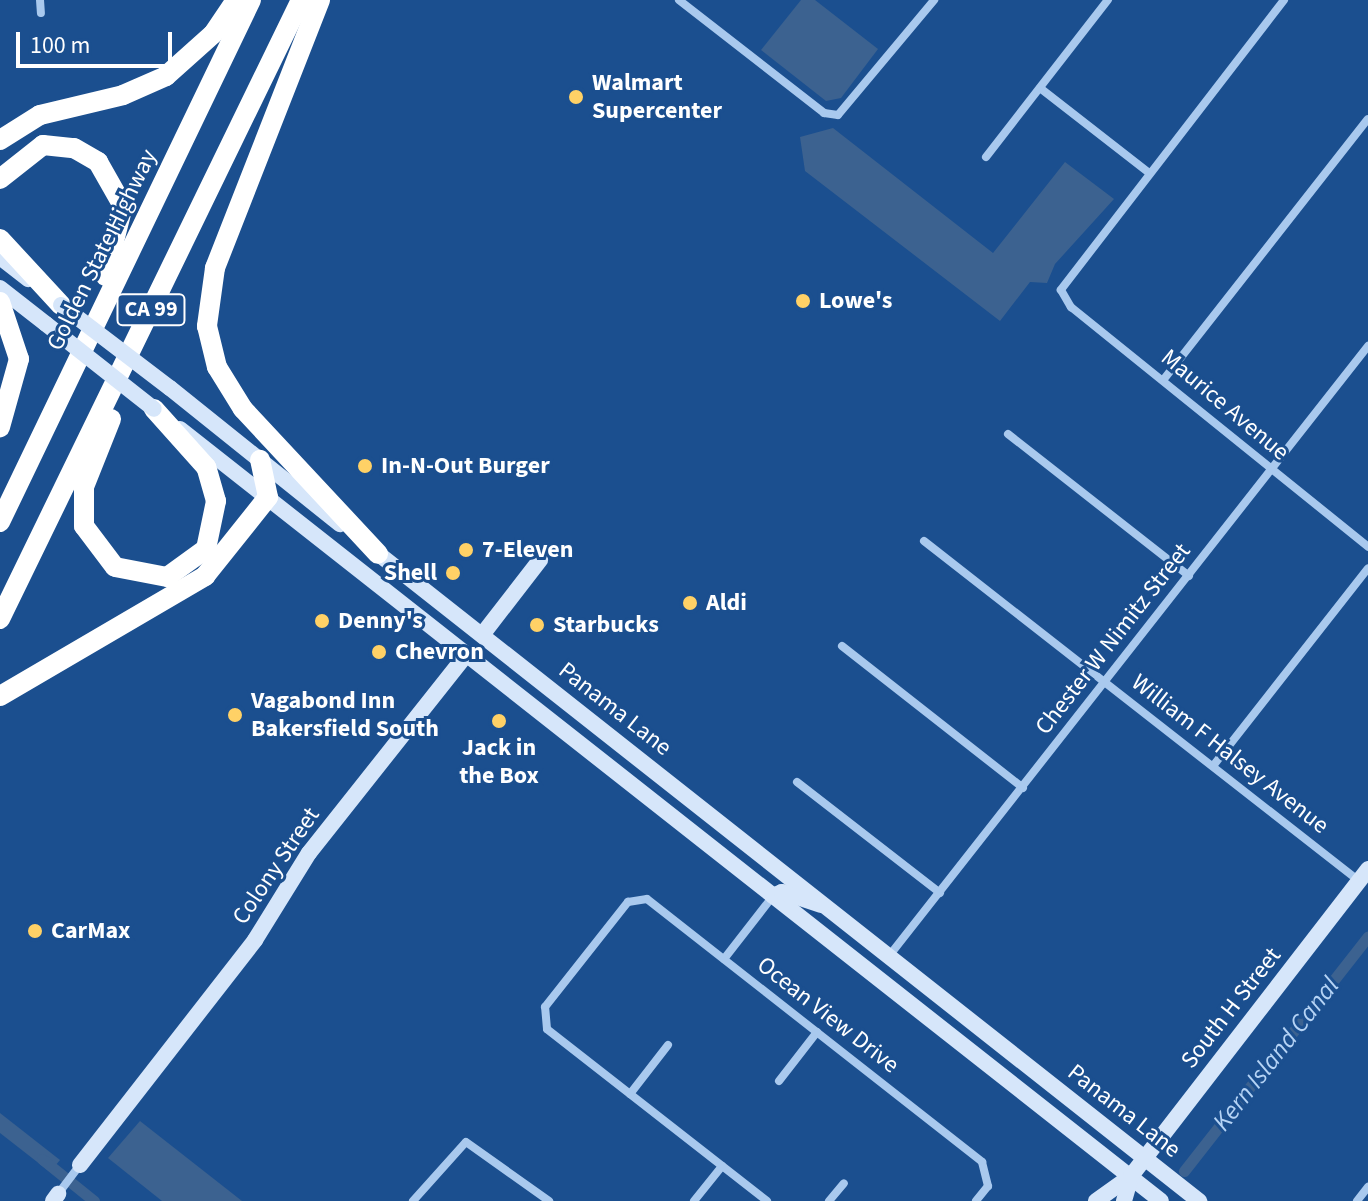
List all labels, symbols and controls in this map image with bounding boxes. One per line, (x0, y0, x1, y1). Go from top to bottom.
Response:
scale bar (20, 16, 176, 66)
text: 100 m (30, 28, 90, 63)
place label: Walmart Supercenter (592, 69, 722, 125)
marker: Walmart Supercenter (567, 88, 585, 106)
street label: Golden State Highway (41, 145, 163, 355)
place label: Lowe's (819, 287, 892, 315)
road number: CA 99 (115, 292, 187, 328)
marker: Lowe's (794, 292, 812, 310)
street label: Maurice Avenue (1155, 343, 1295, 467)
place label: In-N-Out Burger (381, 452, 550, 480)
marker: In-N-Out Burger (356, 457, 374, 475)
place label: 7-Eleven (482, 536, 573, 564)
street label: Chester W Nimitz Street (1029, 537, 1197, 741)
marker: 7-Eleven (457, 541, 475, 559)
place label: Shell (384, 559, 437, 587)
marker: Shell (444, 564, 462, 582)
place label: Aldi (706, 589, 747, 617)
marker: Aldi (681, 594, 699, 612)
place label: Denny's (338, 607, 423, 635)
place label: Starbucks (553, 611, 659, 639)
marker: Denny's (313, 612, 331, 630)
marker: Starbucks (528, 616, 546, 634)
place label: Chevron (395, 638, 484, 666)
marker: Chevron (370, 643, 388, 661)
street label: Panama Lane (553, 656, 677, 762)
street label: William F Halsey Avenue (1126, 668, 1334, 840)
place label: Vagabond Inn Bakersfield South (251, 687, 439, 743)
marker: Vagabond Inn Bakersfield South (226, 706, 244, 724)
marker: Jack in the Box (490, 712, 508, 730)
place label: Jack in the Box (459, 734, 539, 790)
street label: Colony Street (226, 802, 326, 930)
place label: CarMax (51, 917, 130, 945)
marker: CarMax (26, 922, 44, 940)
street label: South H Street (1175, 942, 1287, 1074)
street label: Ocean View Drive (751, 951, 905, 1079)
water label: Kern Island Canal (1206, 971, 1346, 1137)
street label: Panama Lane (1062, 1058, 1186, 1164)

